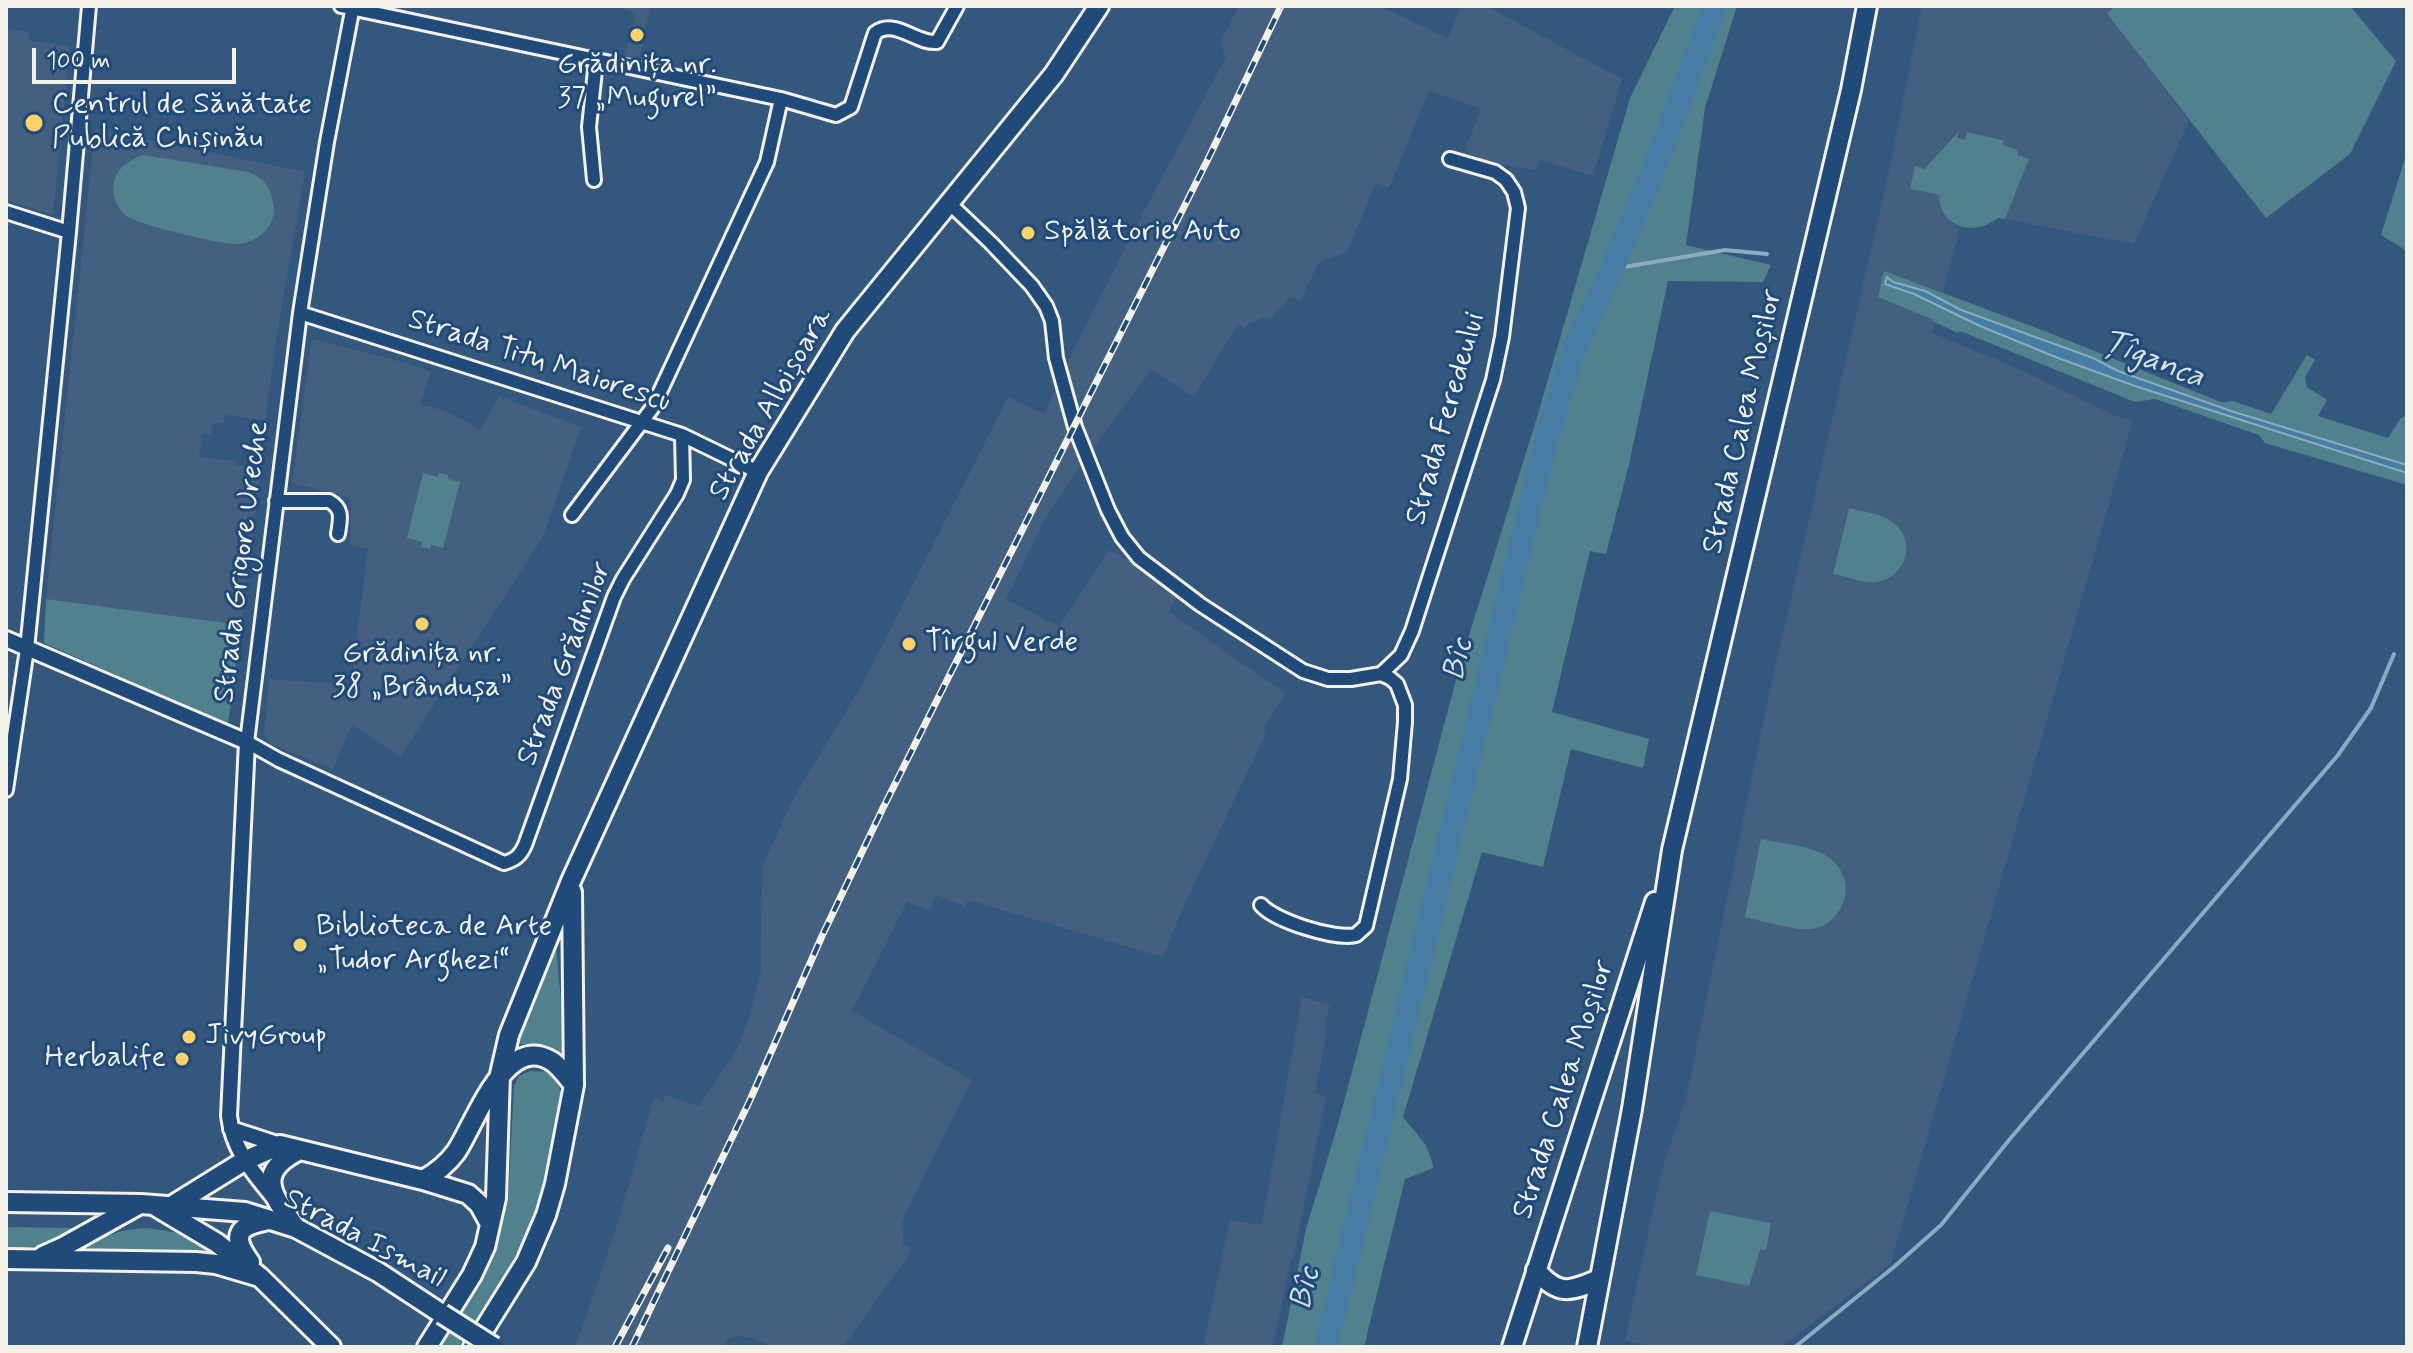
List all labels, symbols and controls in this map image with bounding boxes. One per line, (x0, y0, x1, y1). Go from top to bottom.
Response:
marker: Grădinița nr. 37 „Mugurel” (628, 26, 646, 44)
scale bar (36, 32, 240, 82)
text: 100 m (46, 46, 110, 77)
place label: Grădinița nr. 37 „Mugurel” (557, 48, 717, 118)
place label: Centrul de Sănătate Publică Chișinău (52, 88, 312, 158)
marker: Centrul de Sănătate Publică Chișinău (23, 112, 45, 134)
place label: Spălătorie Auto (1044, 215, 1241, 251)
marker: Spălătorie Auto (1019, 224, 1037, 242)
street label: Strada Calea Moșilor (1696, 286, 1792, 558)
street label: Strada Albișoara (702, 302, 842, 508)
street label: Strada Titu Maiorescu (403, 303, 675, 421)
street label: Strada Feredeului (1399, 308, 1495, 530)
water label: Țîganca (2095, 324, 2209, 398)
street label: Strada Grigore Ureche (208, 419, 278, 705)
street label: Strada Grădinilor (510, 557, 622, 771)
marker: Grădinița nr. 38 „Brândușa” (413, 615, 431, 633)
place label: Tîrgul Verde (925, 626, 1078, 662)
marker: Tîrgul Verde (900, 635, 918, 653)
water label: Bîc (1436, 635, 1484, 685)
place label: Grădinița nr. 38 „Brândușa” (332, 637, 512, 708)
place label: Biblioteca de Arte „Tudor Arghezi“ (316, 910, 552, 980)
marker: Biblioteca de Arte „Tudor Arghezi“ (291, 936, 309, 954)
street label: Strada Calea Moșilor (1506, 956, 1624, 1224)
place label: JivyGroup (205, 1019, 327, 1055)
marker: JivyGroup (180, 1028, 198, 1046)
place label: Herbalife (44, 1041, 166, 1077)
marker: Herbalife (173, 1050, 191, 1068)
street label: Strada Ismail (277, 1182, 451, 1298)
water label: Bîc (1283, 1264, 1331, 1314)

